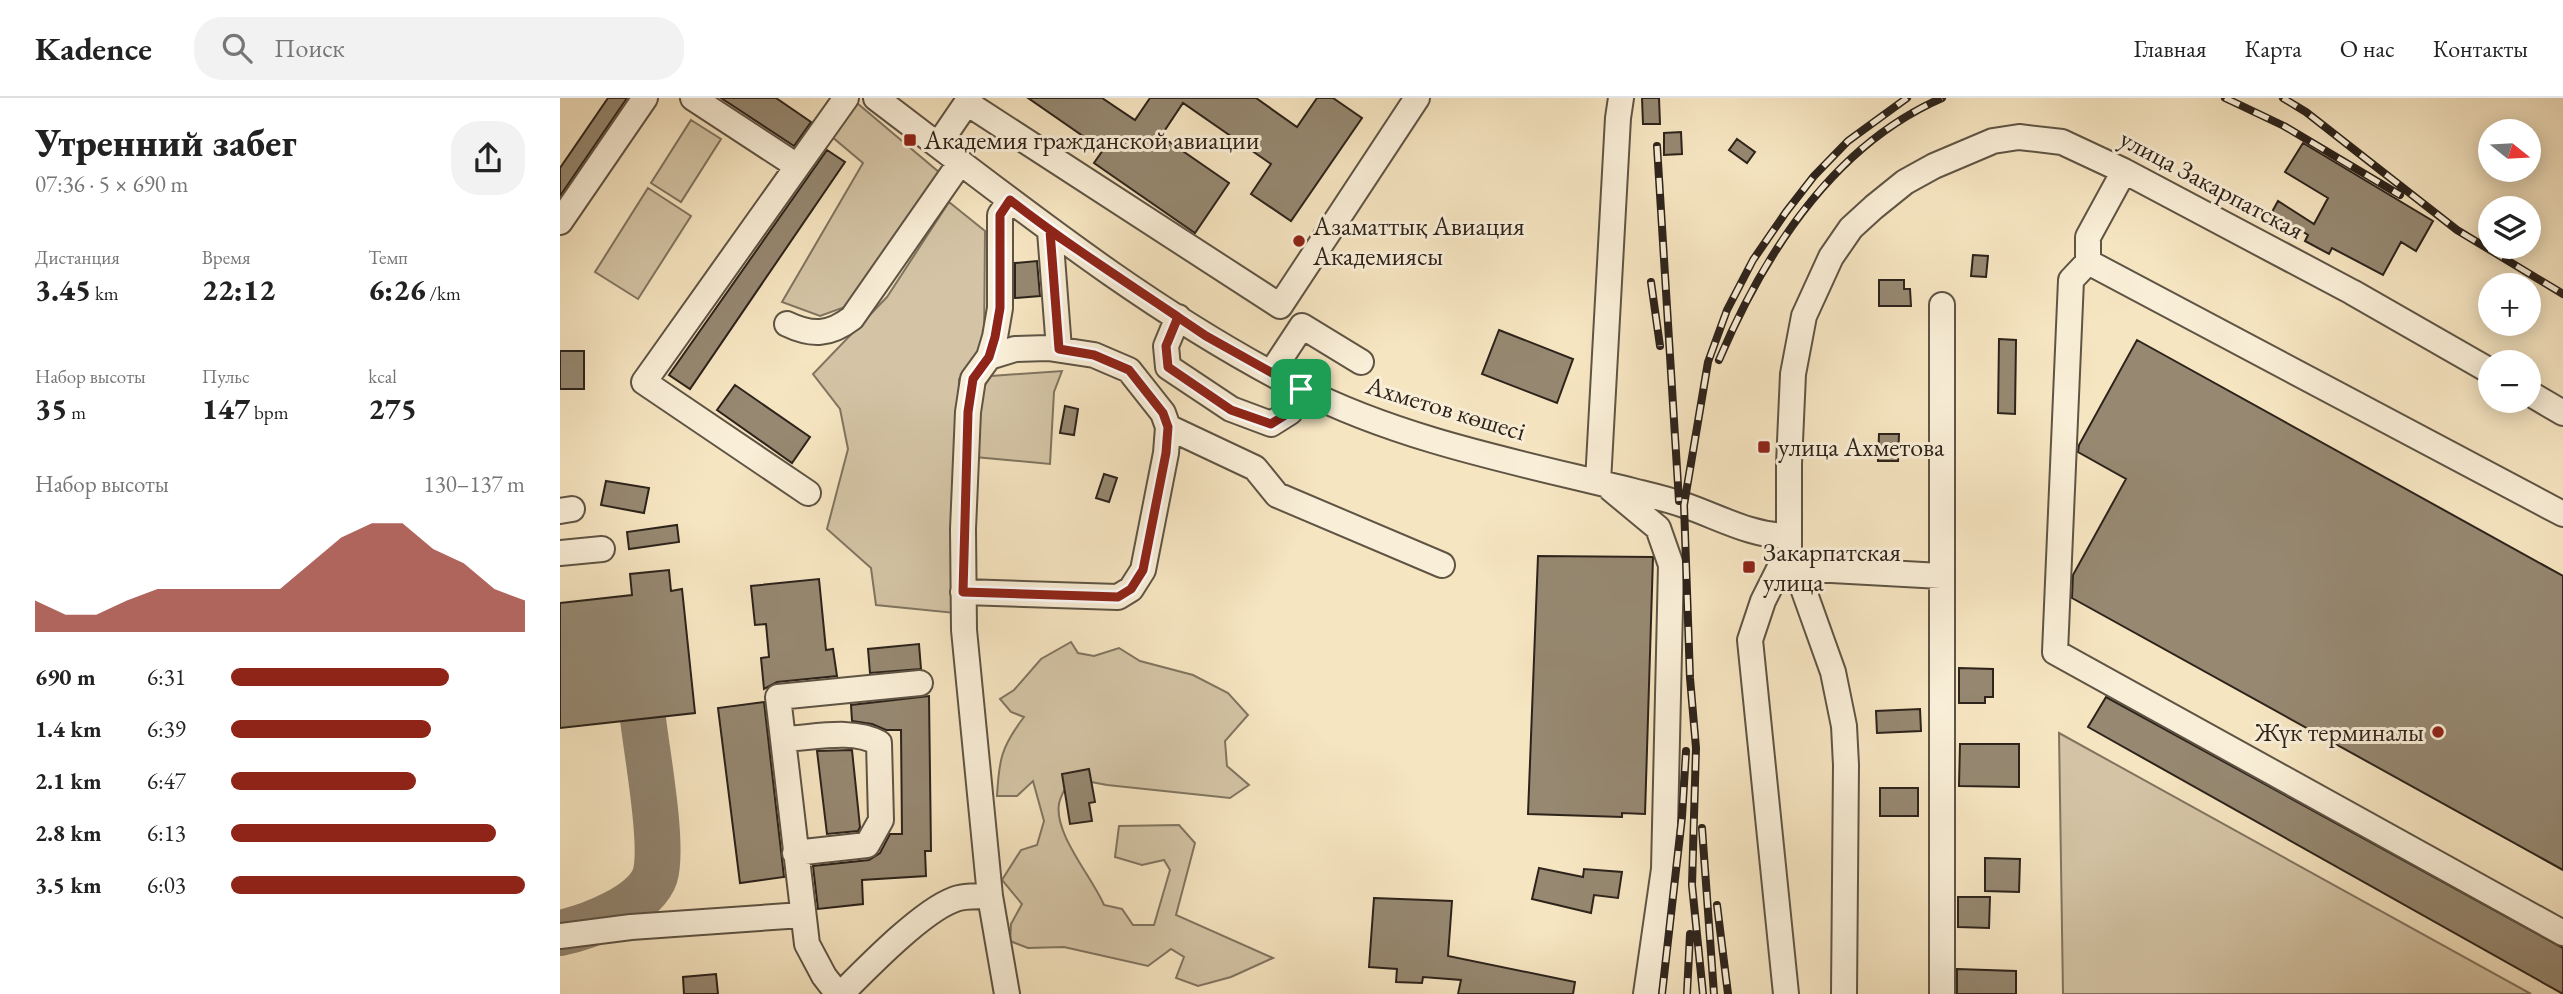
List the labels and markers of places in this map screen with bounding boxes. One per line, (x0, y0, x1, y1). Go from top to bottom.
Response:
place label: Академия гражданской авиации (923, 123, 1260, 157)
marker: Академия гражданской авиации (902, 132, 918, 148)
place label: Азаматтық Авиация Академиясы (1312, 209, 1525, 273)
marker: Азаматтық Авиация Академиясы (1291, 233, 1307, 249)
pin (1271, 359, 1331, 419)
place label: улица Ахметова (1778, 430, 1945, 464)
marker: улица Ахметова (1756, 439, 1772, 455)
place label: Закарпатская улица (1763, 535, 1901, 599)
marker: Закарпатская улица (1741, 559, 1757, 575)
place label: Жүк терминалы (2254, 715, 2424, 749)
marker: Жүк терминалы (2430, 724, 2446, 740)

